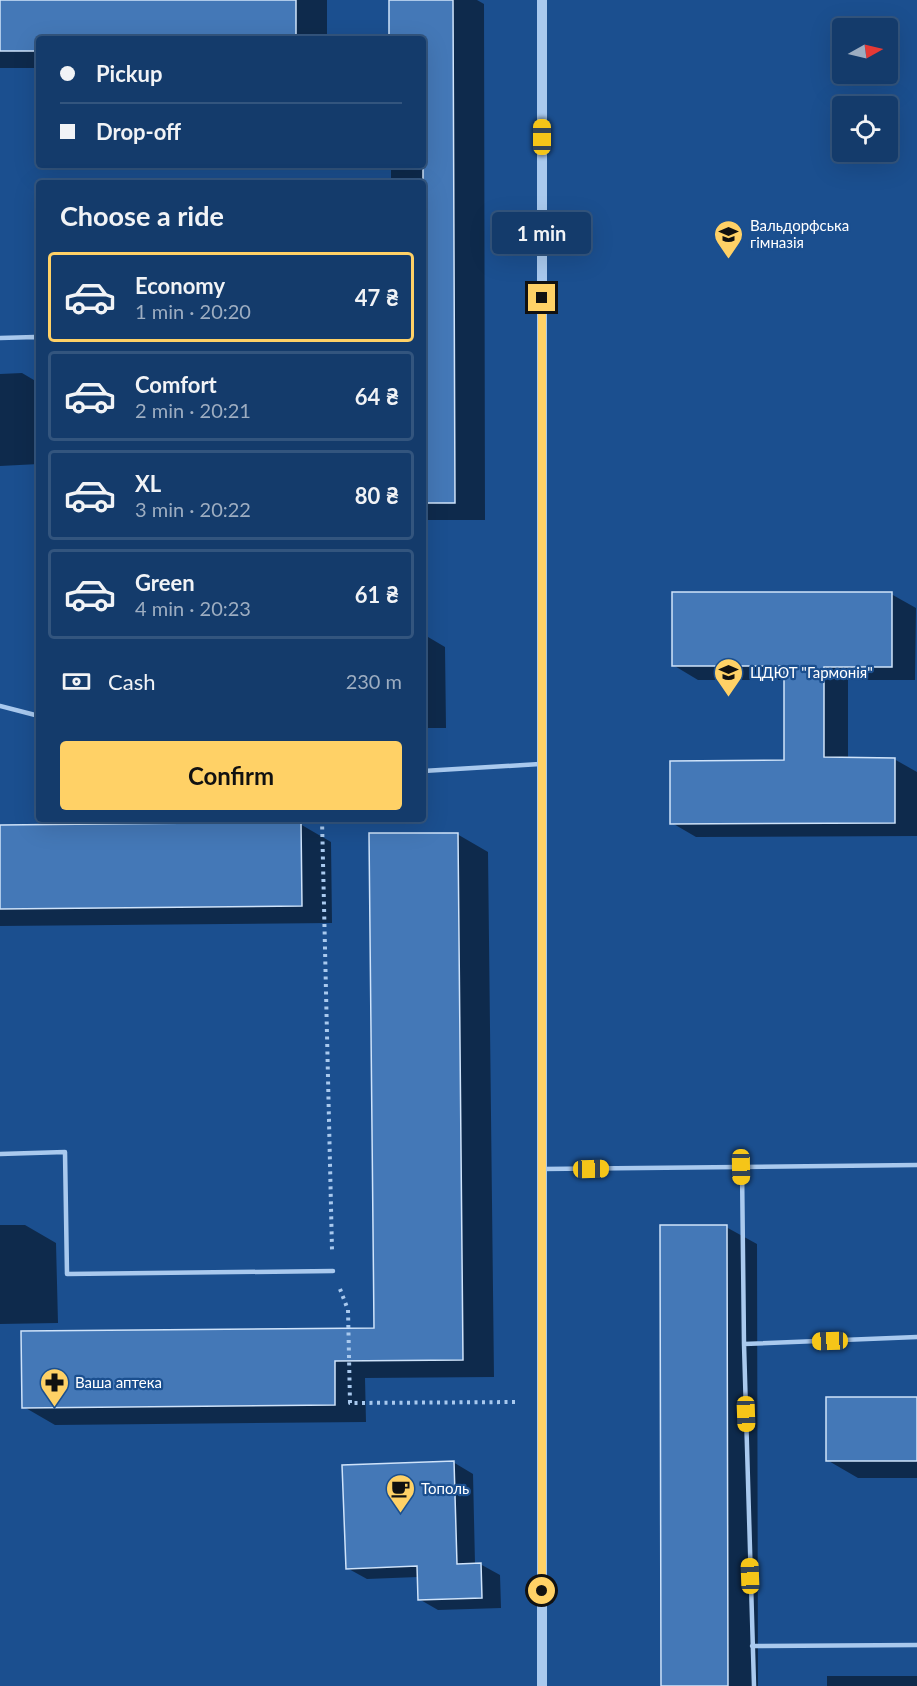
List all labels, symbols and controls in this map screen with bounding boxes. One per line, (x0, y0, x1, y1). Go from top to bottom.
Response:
north arrow (832, 18, 898, 84)
map controls (832, 18, 898, 162)
text: Pickup (96, 60, 162, 87)
button: locate (832, 96, 898, 162)
text: Drop-off (96, 118, 181, 145)
car (533, 119, 551, 155)
text: Choose a ride (60, 199, 224, 232)
callout: 1 min (492, 211, 592, 253)
place label: Вальдорфська гімназія (750, 216, 849, 251)
school or university icon: Вальдорфська гімназія (713, 218, 745, 260)
text: 1 min (517, 221, 566, 245)
icon: car (63, 270, 117, 324)
text: Economy (135, 272, 225, 299)
text: 47 ₴ (355, 284, 399, 311)
route end (528, 284, 555, 311)
text: 1 min · 20:20 (135, 299, 251, 323)
icon: car (63, 369, 117, 423)
text: Comfort (135, 371, 217, 398)
text: 64 ₴ (355, 383, 399, 410)
text: 2 min · 20:21 (135, 398, 251, 422)
icon: car (63, 468, 117, 522)
text: XL (135, 470, 161, 497)
text: 80 ₴ (355, 482, 399, 509)
text: 3 min · 20:22 (135, 497, 251, 521)
icon: car (63, 567, 117, 621)
text: Green (135, 569, 195, 596)
text: 61 ₴ (355, 581, 399, 608)
text: 4 min · 20:23 (135, 596, 251, 620)
school or university icon: ЦДЮТ "Гармонія" (713, 656, 745, 698)
place label: ЦДЮТ "Гармонія" (750, 663, 873, 681)
icon: cash (60, 665, 93, 698)
text: Cash (108, 668, 155, 695)
text: 230 m (346, 669, 402, 693)
button: Confirm (60, 741, 402, 810)
car (732, 1149, 750, 1185)
car (573, 1160, 609, 1178)
car (812, 1331, 848, 1351)
pharmacy icon: Ваша аптека (38, 1366, 70, 1408)
place label: Ваша аптека (75, 1373, 162, 1391)
car (736, 1396, 756, 1432)
cafe icon: Тополь (384, 1472, 416, 1514)
place label: Тополь (421, 1479, 469, 1497)
car (740, 1558, 760, 1594)
route start (528, 1577, 555, 1604)

